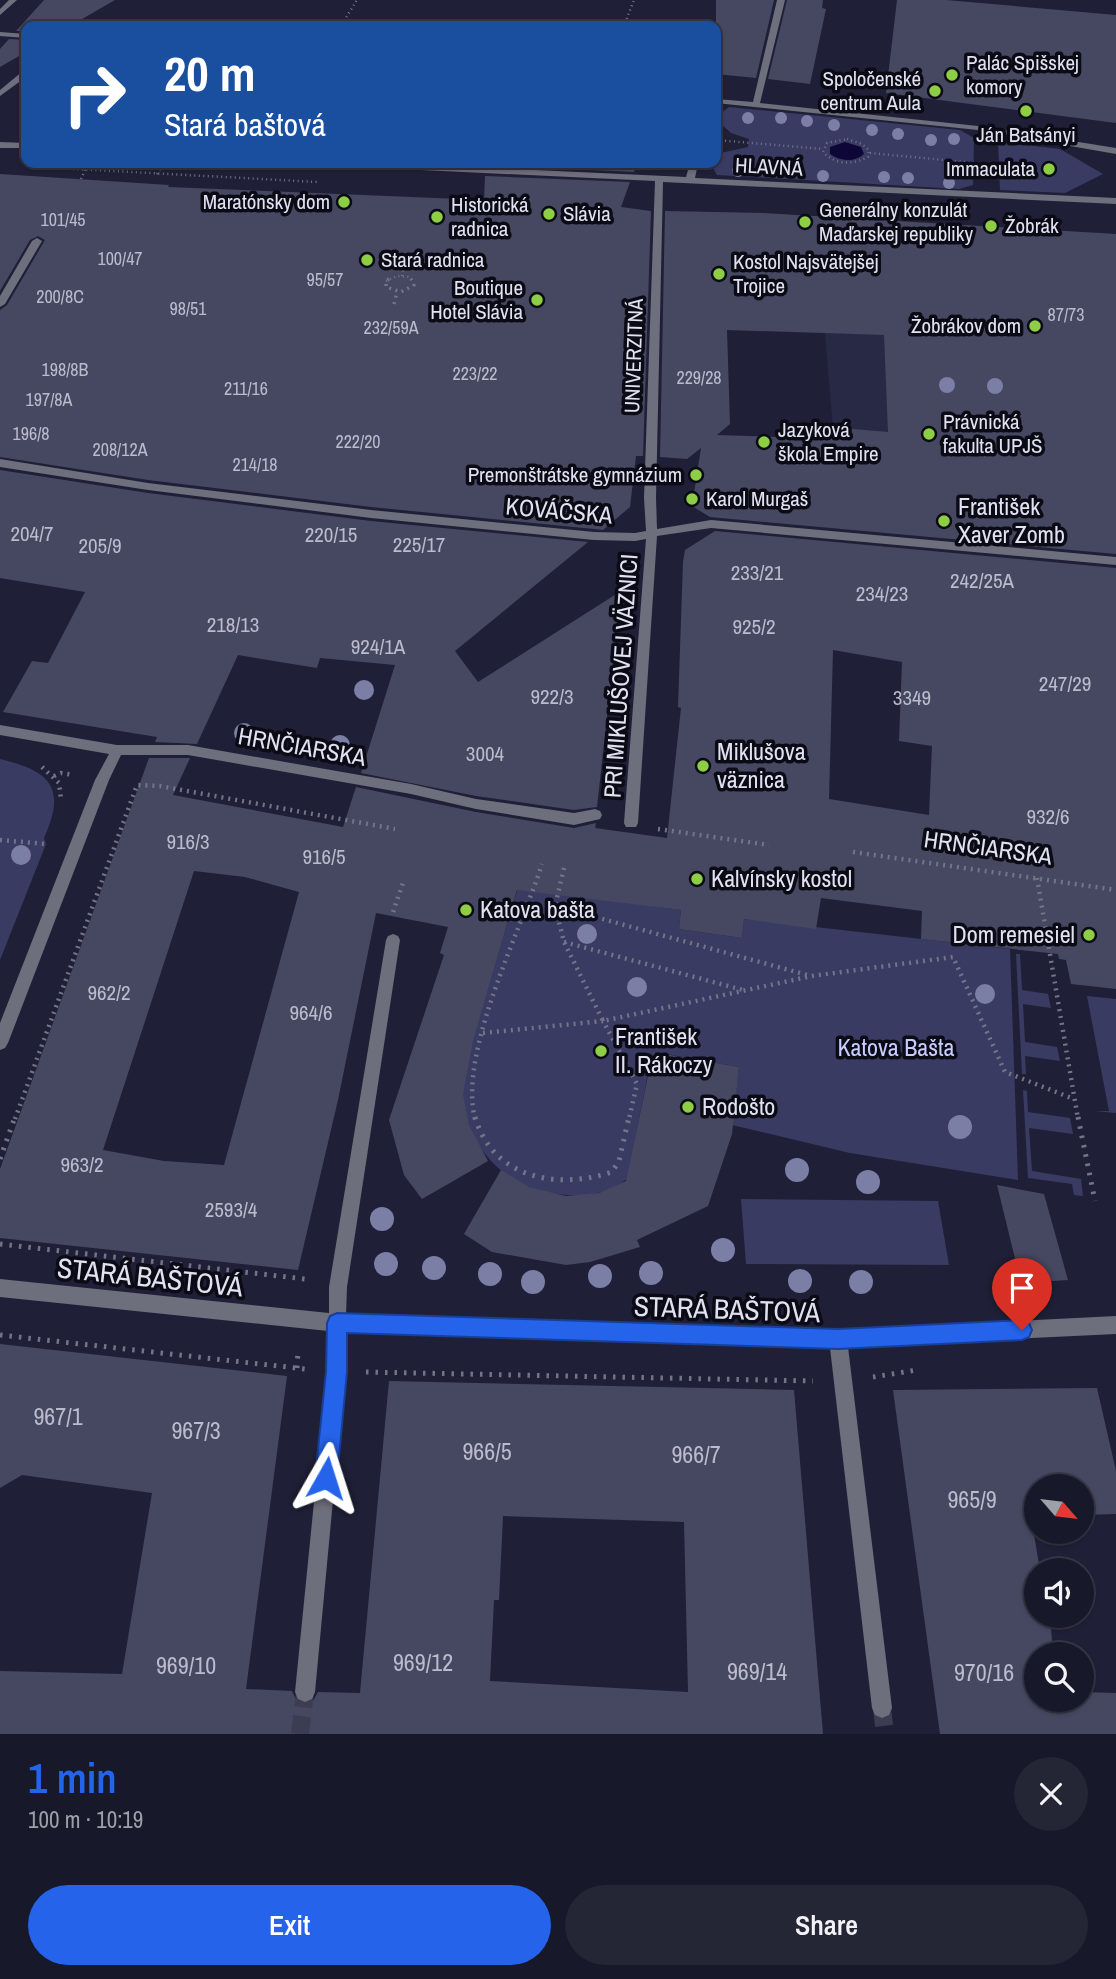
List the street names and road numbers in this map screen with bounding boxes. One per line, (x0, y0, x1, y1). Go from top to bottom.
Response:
street label: HLAVNÁ (734, 150, 804, 183)
street label: UNIVERZITNÁ (617, 298, 650, 414)
street label: KOVÁČSKA (504, 489, 615, 531)
street label: PRI MIKLUŠOVEJ VÄZNICI (596, 553, 644, 799)
street label: HRNČIARSKA (236, 719, 369, 773)
street label: HRNČIARSKA (922, 822, 1055, 872)
street label: STARÁ BAŠTOVÁ (55, 1248, 245, 1306)
street label: STARÁ BAŠTOVÁ (633, 1287, 821, 1331)

